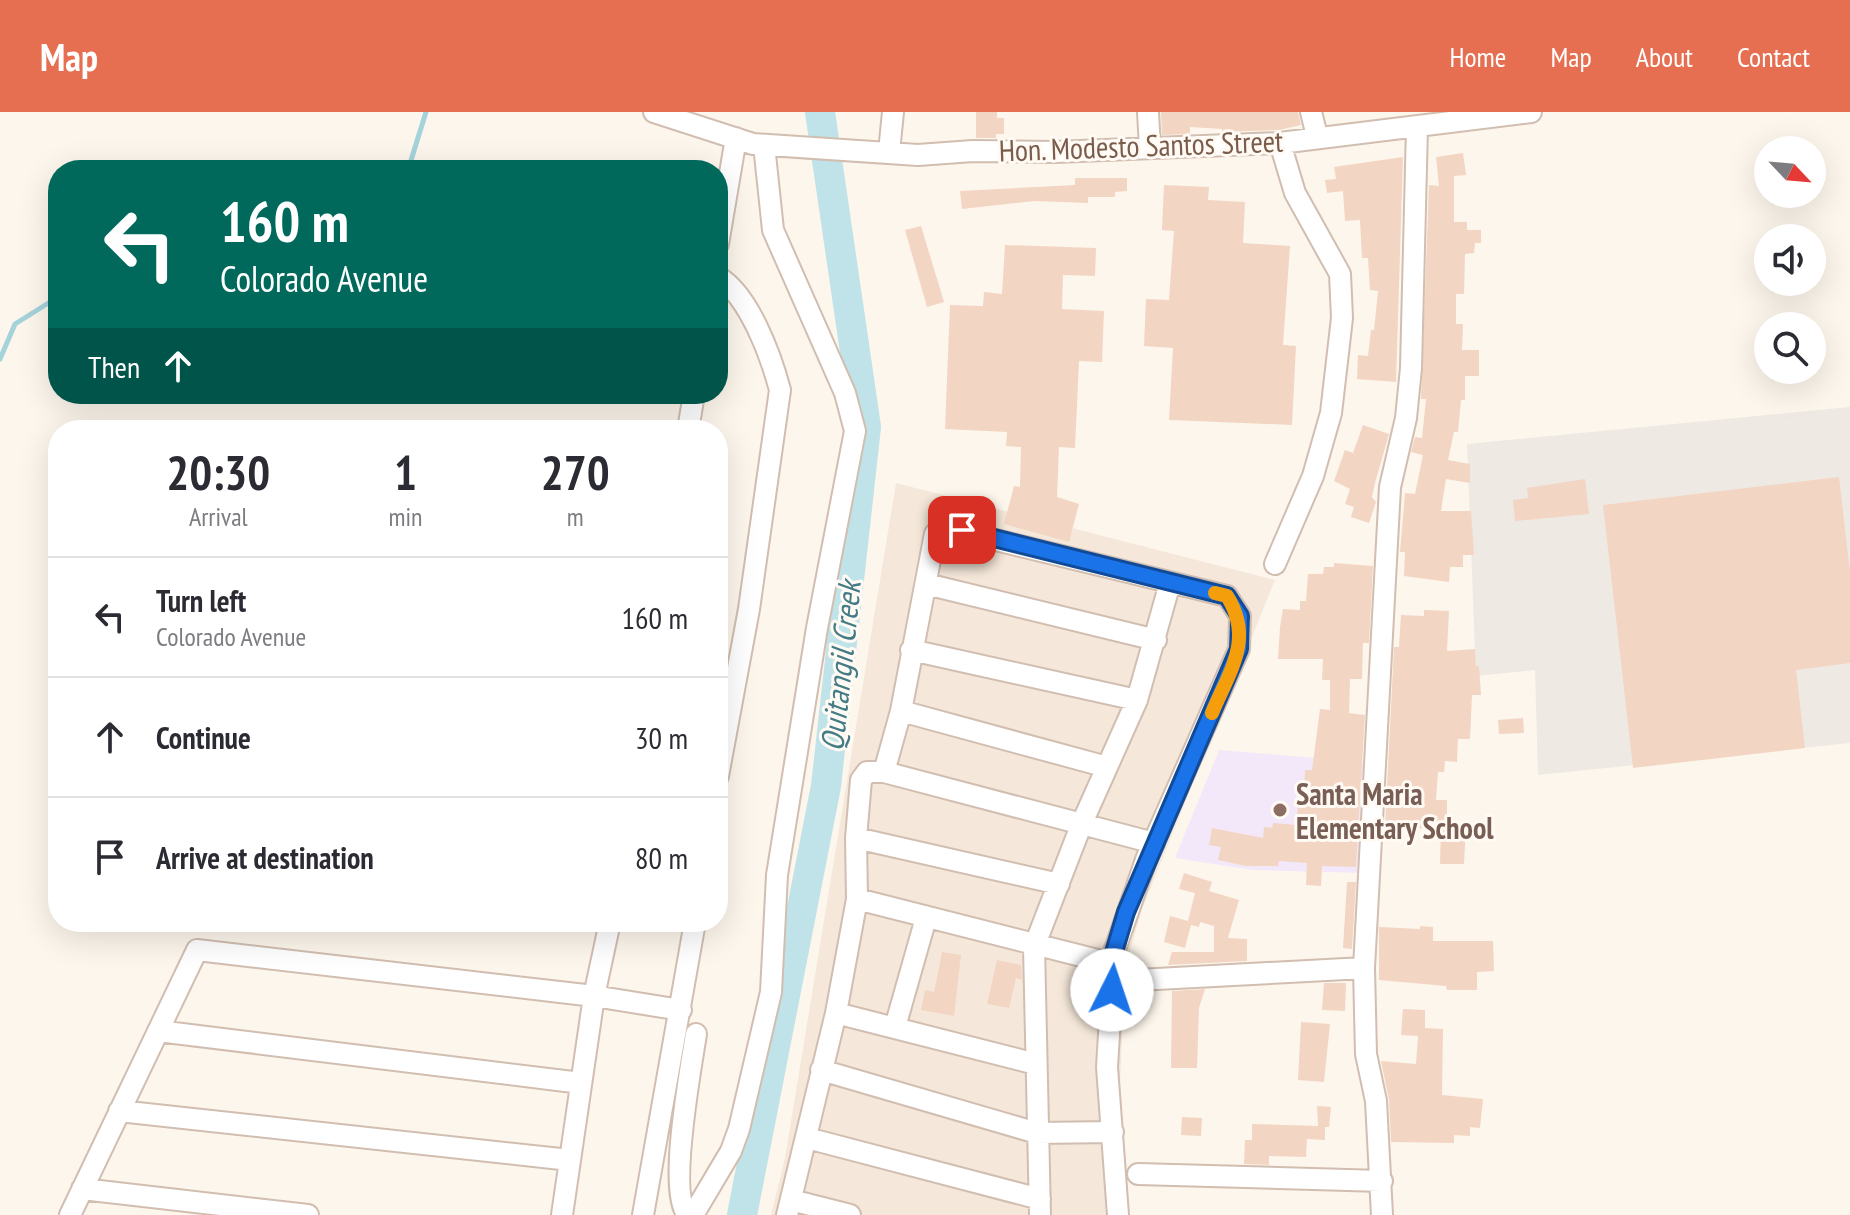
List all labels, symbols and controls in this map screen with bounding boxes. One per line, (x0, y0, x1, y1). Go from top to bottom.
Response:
text: Map (40, 32, 98, 81)
text: Home (1450, 38, 1506, 75)
text: Map (1550, 38, 1592, 75)
text: About (1636, 38, 1693, 75)
text: Contact (1737, 38, 1810, 75)
street label: Hon. Modesto Santos Street (998, 121, 1285, 169)
north arrow (1754, 136, 1826, 208)
map controls (1754, 136, 1826, 384)
text: 160 m (220, 185, 349, 257)
icon: left (88, 192, 192, 296)
button: sound (1754, 224, 1826, 296)
text: Colorado Avenue (220, 255, 428, 302)
button: search (1754, 312, 1826, 384)
icon: ahead (156, 344, 200, 388)
text: Then (88, 347, 140, 386)
text: 20:30 (166, 441, 270, 503)
text: 1 (394, 441, 417, 503)
text: 270 (541, 441, 610, 503)
pin (928, 496, 996, 564)
text: Arrival (189, 500, 248, 533)
text: min (388, 500, 422, 533)
text: m (567, 500, 584, 533)
icon: arrive (940, 508, 984, 552)
water label: Quitangil Creek (810, 575, 870, 753)
text: Turn left (156, 581, 246, 620)
icon: left (88, 595, 132, 639)
text: 160 m (622, 598, 688, 637)
text: Colorado Avenue (156, 620, 306, 653)
icon: ahead (88, 715, 132, 759)
text: Continue (156, 718, 251, 757)
text: 30 m (635, 718, 688, 757)
place label: Santa Maria Elementary School (1296, 774, 1494, 847)
marker: Santa Maria Elementary School (1271, 801, 1289, 819)
icon: arrive (88, 835, 132, 879)
text: Arrive at destination (156, 838, 374, 877)
text: 80 m (635, 838, 688, 877)
position arrow (1070, 948, 1154, 1032)

